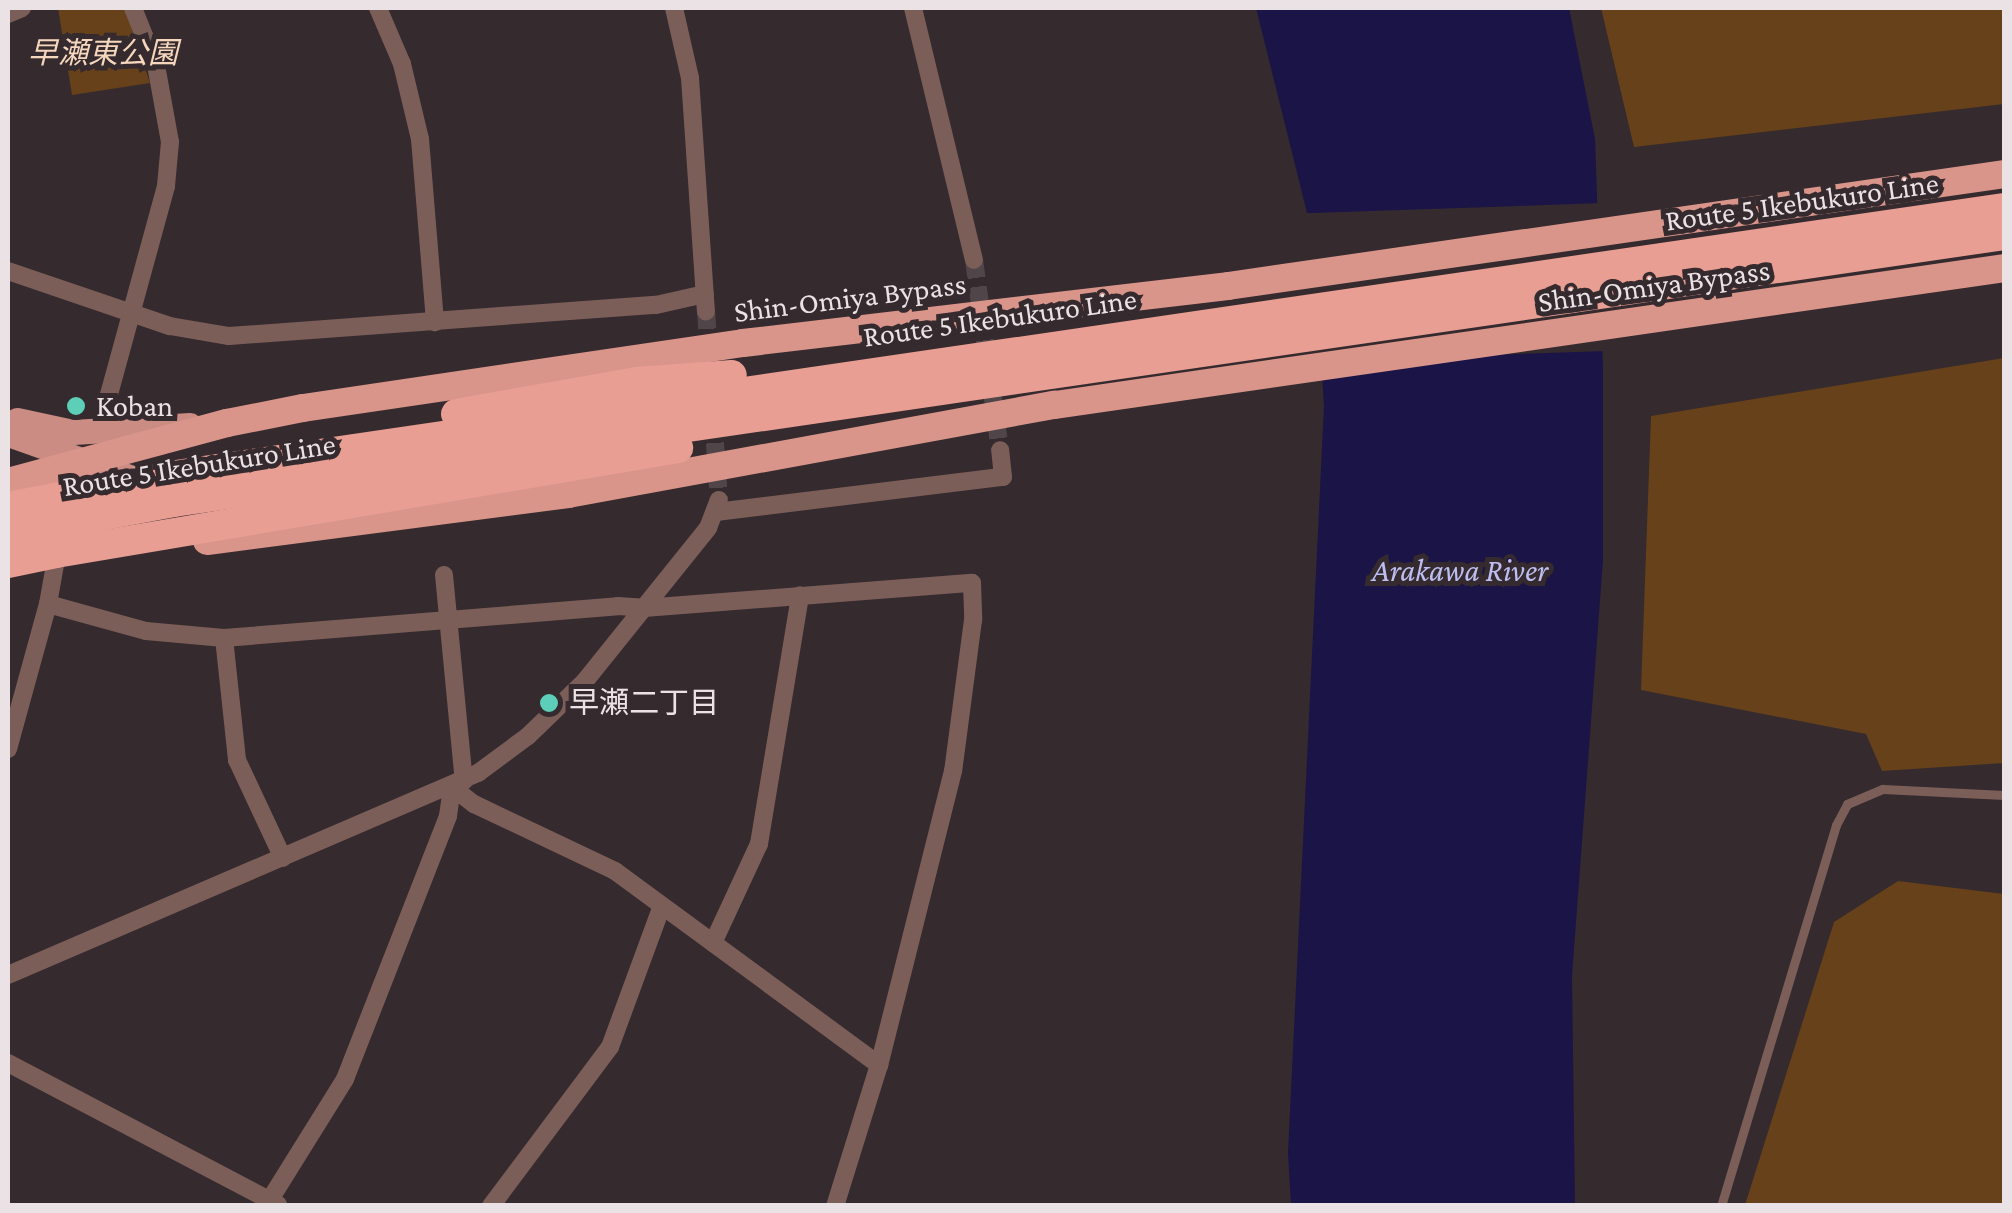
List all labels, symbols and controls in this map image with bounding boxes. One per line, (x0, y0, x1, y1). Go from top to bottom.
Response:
park label: 早瀬東公園 (28, 35, 178, 71)
street label: Route 5 Ikebukuro Line (1663, 165, 1941, 239)
street label: Shin-Omiya Bypass (1536, 252, 1772, 320)
street label: Shin-Omiya Bypass (732, 266, 968, 330)
street label: Route 5 Ikebukuro Line (861, 281, 1139, 355)
place label: Koban (96, 388, 173, 424)
marker: Koban (65, 395, 87, 417)
street label: Route 5 Ikebukuro Line (60, 426, 338, 504)
water label: Arakawa River (1372, 551, 1548, 589)
place label: 早瀬二丁目 (569, 685, 719, 721)
marker: 早瀬二丁目 (538, 692, 560, 714)

